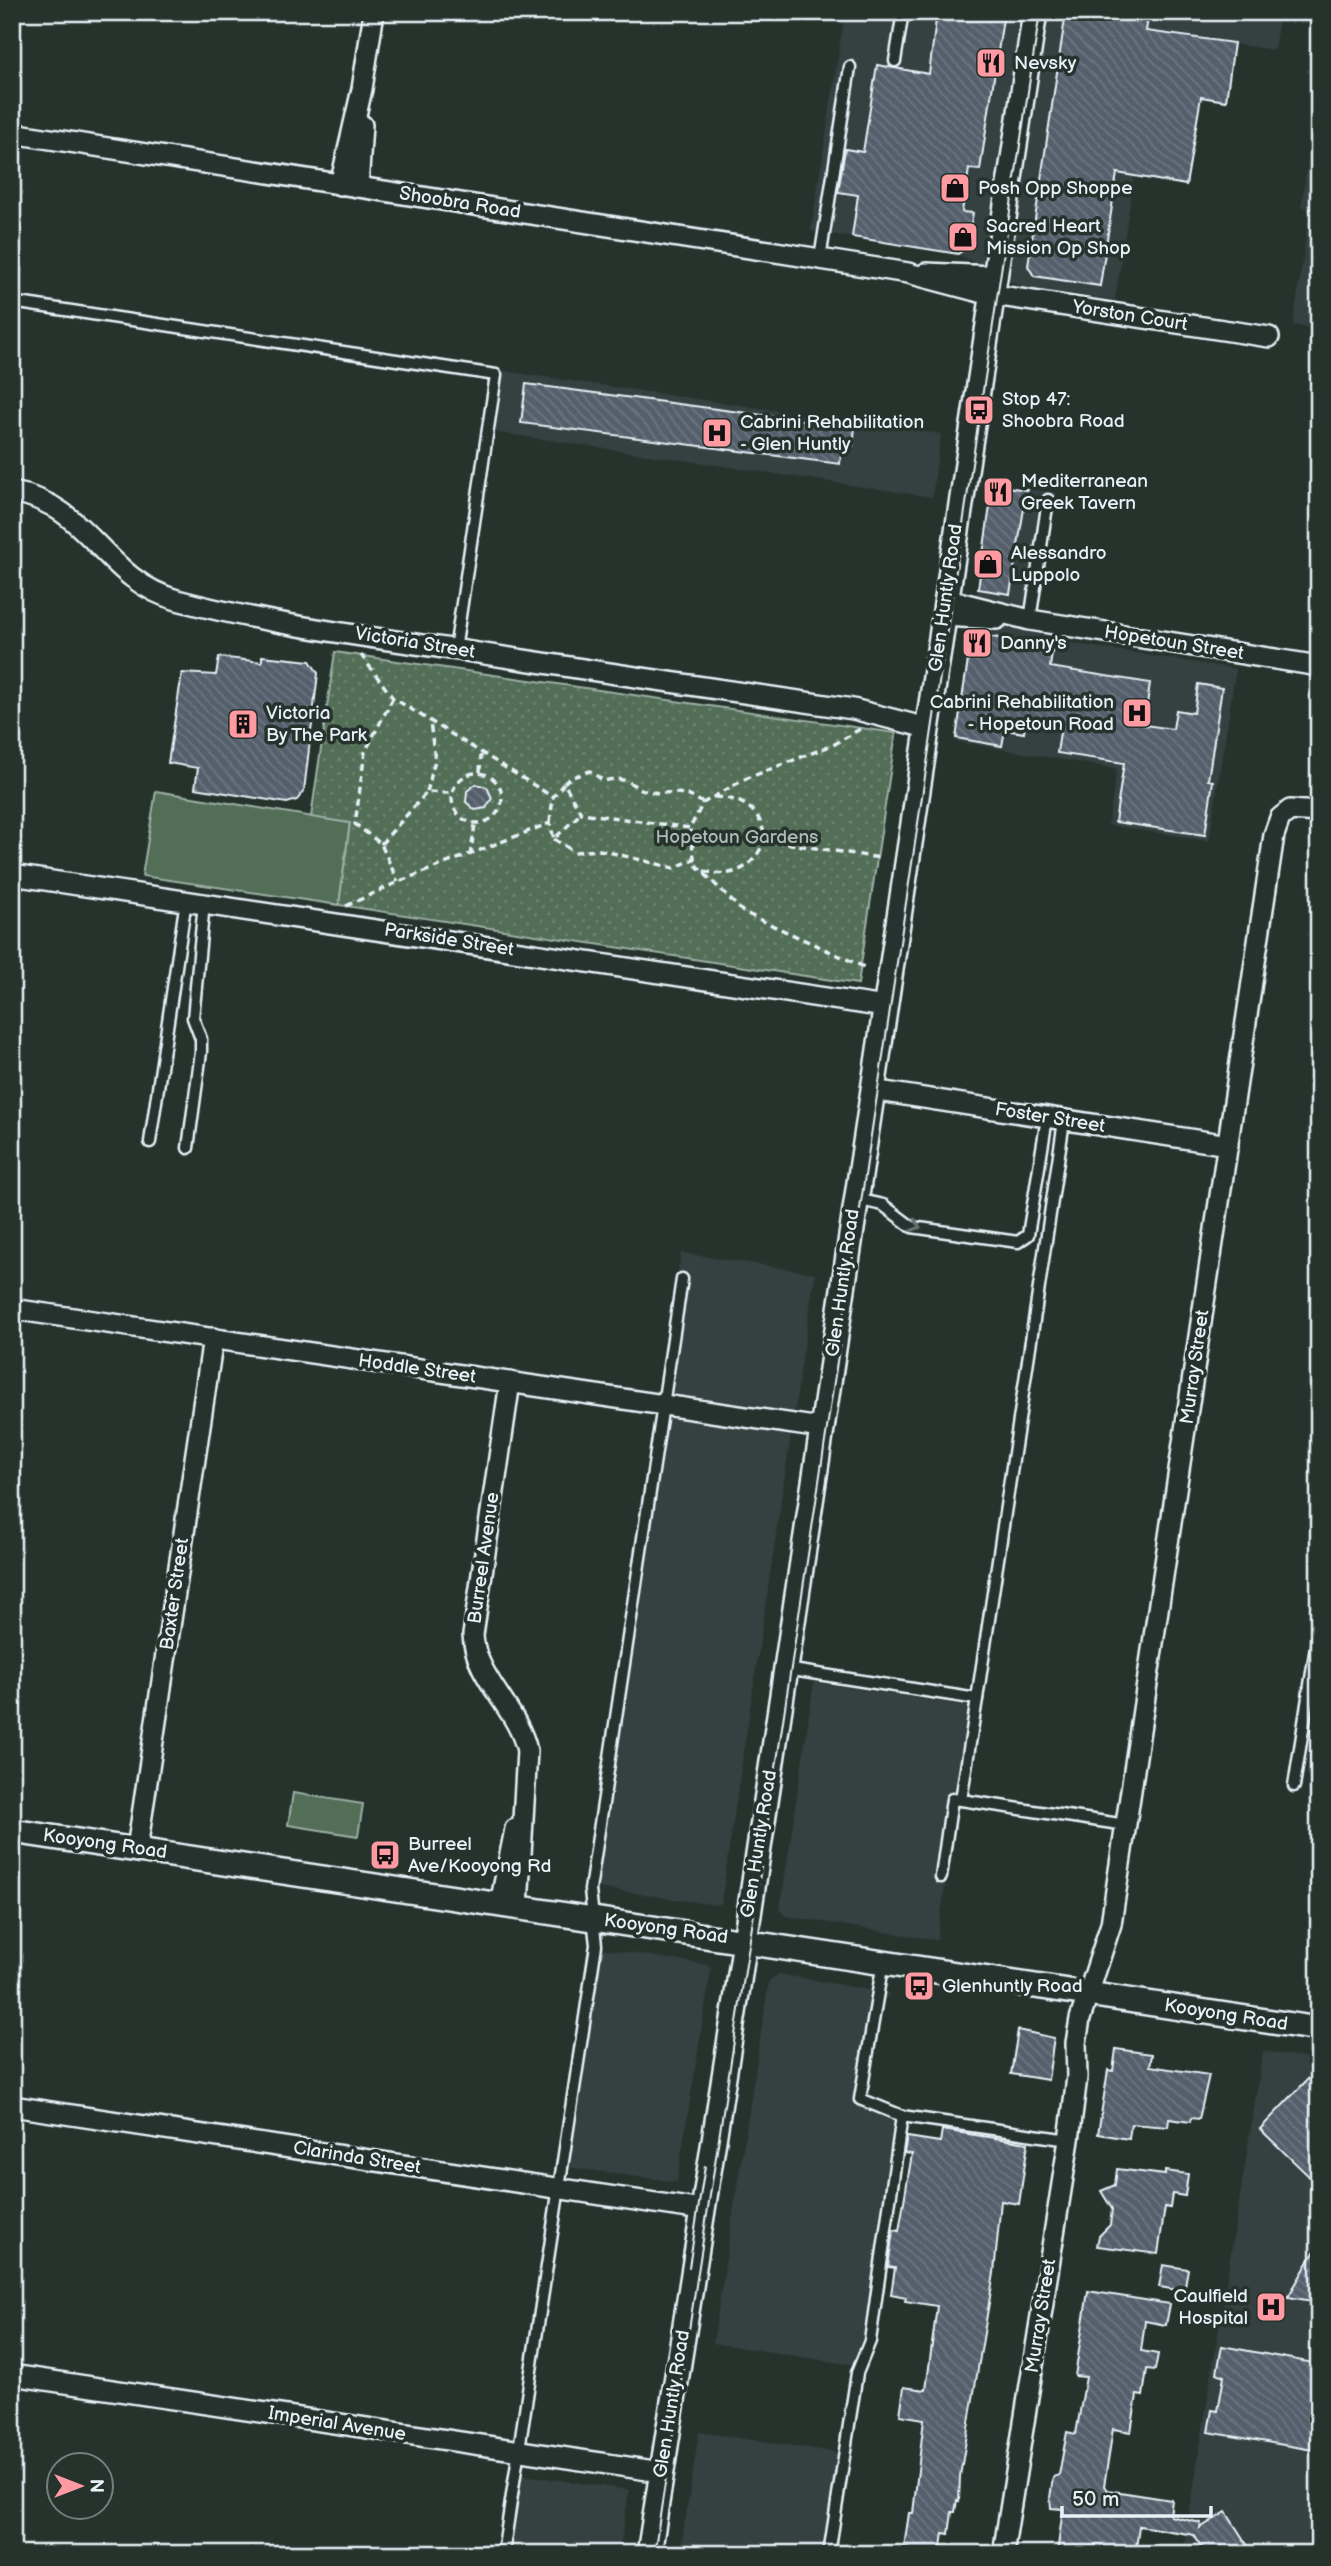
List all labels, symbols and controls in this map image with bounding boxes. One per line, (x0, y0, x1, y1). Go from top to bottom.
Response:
restaurant icon: Nevsky (974, 46, 1008, 80)
place label: Nevsky (1014, 52, 1077, 75)
shop icon: Posh Opp Shoppe (938, 171, 972, 205)
place label: Posh Opp Shoppe (978, 177, 1132, 200)
street label: Shoobra Road (398, 182, 522, 224)
place label: Sacred Heart Mission Op Shop (986, 215, 1131, 260)
shop icon: Sacred Heart Mission Op Shop (946, 220, 980, 254)
street label: Yorston Court (1070, 295, 1189, 336)
place label: Stop 47: Shoobra Road (1002, 388, 1125, 433)
bus stop icon: Stop 47: Shoobra Road (962, 393, 996, 427)
place label: Cabrini Rehabilitation - Glen Huntly (740, 411, 924, 456)
hospital icon: Cabrini Rehabilitation - Glen Huntly (700, 416, 734, 450)
place label: Mediterranean Greek Tavern (1021, 470, 1148, 515)
restaurant icon: Mediterranean Greek Tavern (981, 475, 1015, 509)
street label: Glen Huntly Road (924, 523, 968, 673)
place label: Alessandro Luppolo (1011, 542, 1106, 587)
shop icon: Alessandro Luppolo (971, 547, 1005, 581)
street label: Hopetoun Street (1103, 621, 1246, 665)
street label: Victoria Street (353, 622, 477, 664)
restaurant icon: Danny's (960, 626, 994, 660)
place label: Danny's (1000, 632, 1067, 655)
place label: Cabrini Rehabilitation - Hopetoun Road (930, 691, 1114, 736)
hospital icon: Cabrini Rehabilitation - Hopetoun Road (1120, 696, 1154, 730)
place label: Victoria By The Park (266, 702, 368, 747)
building icon: Victoria By The Park (226, 707, 260, 741)
park label: Hopetoun Gardens (655, 826, 819, 849)
street label: Parkside Street (382, 918, 516, 962)
street label: Foster Street (993, 1098, 1107, 1138)
street label: Glen Huntly Road (821, 1208, 865, 1358)
one-way arrow (910, 1217, 922, 1232)
street label: Murray Street (1176, 1308, 1214, 1426)
street label: Hoddle Street (357, 1349, 478, 1389)
street label: Burreel Avenue (463, 1491, 505, 1625)
street label: Baxter Street (156, 1536, 194, 1652)
street label: Glen Huntly Road (736, 1769, 782, 1919)
street label: Kooyong Road (42, 1824, 168, 1864)
place label: Burreel Ave/Kooyong Rd (408, 1833, 551, 1878)
bus stop icon: Burreel Ave/Kooyong Rd (368, 1838, 402, 1872)
street label: Kooyong Road (603, 1909, 729, 1949)
bus stop icon: Glenhuntly Road (902, 1969, 936, 2003)
place label: Glenhuntly Road (942, 1975, 1083, 1998)
street label: Kooyong Road (1162, 1994, 1290, 2036)
street label: Clarinda Street (292, 2137, 423, 2179)
street label: Murray Street (1021, 2257, 1061, 2375)
place label: Caulfield Hospital (1173, 2285, 1248, 2330)
hospital icon: Caulfield Hospital (1254, 2290, 1288, 2324)
street label: Glen Huntly Road (649, 2329, 695, 2479)
street label: Imperial Avenue (267, 2402, 407, 2446)
north arrow (46, 2450, 116, 2520)
scale bar (1062, 2475, 1210, 2519)
text: N (84, 2479, 107, 2493)
text: 50 m (1072, 2487, 1119, 2512)

